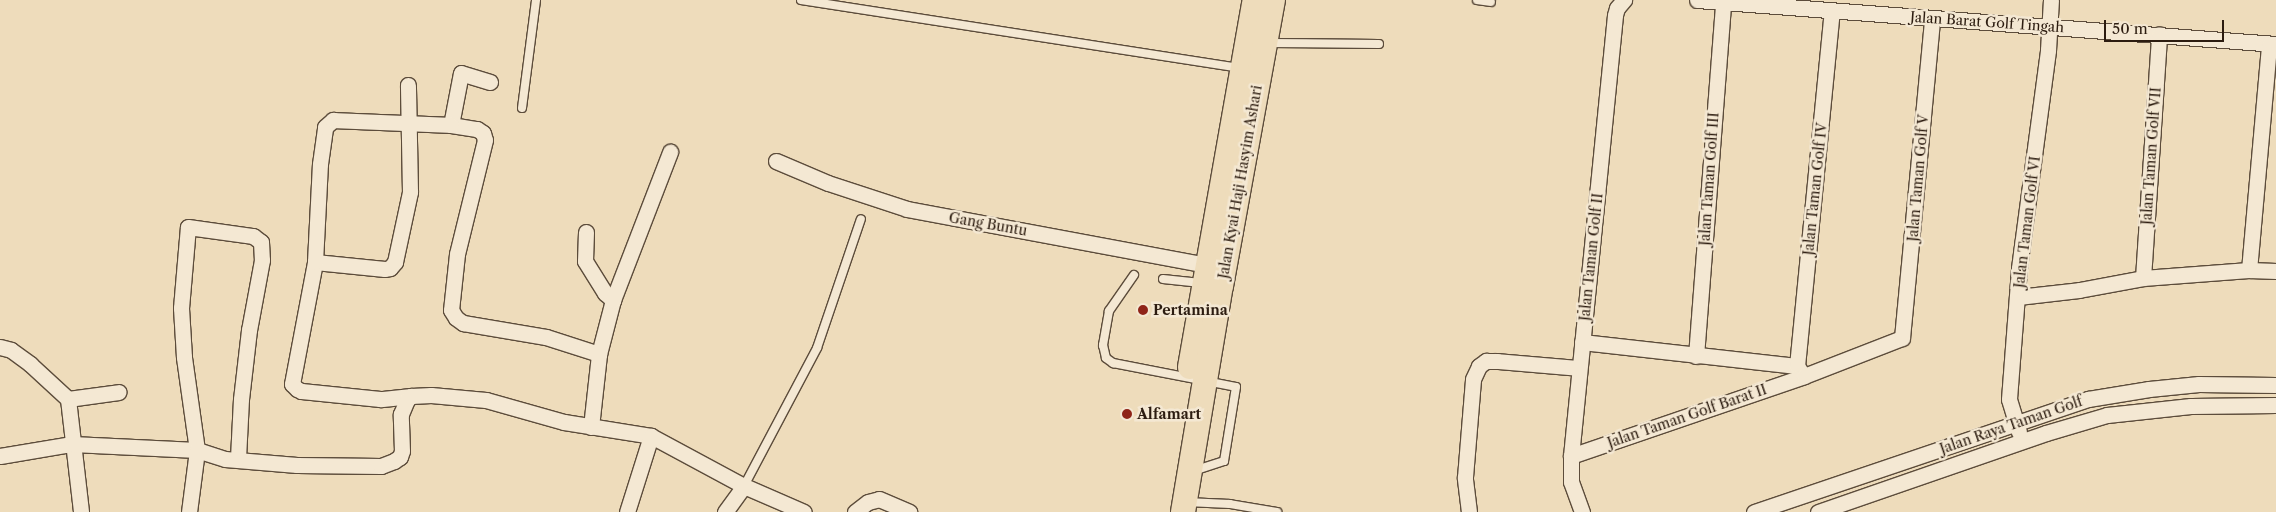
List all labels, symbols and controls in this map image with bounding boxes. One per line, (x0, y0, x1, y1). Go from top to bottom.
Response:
street label: Jalan Barat Golf Tingah (1909, 8, 2065, 36)
scale bar (2106, 10, 2226, 42)
text: 50 m (2112, 19, 2148, 38)
street label: Jalan Kyai Haji Hasyim Ashari (1215, 84, 1265, 280)
street label: Jalan Taman Golf VII (2138, 86, 2164, 226)
street label: Jalan Taman Golf III (1696, 111, 1722, 247)
street label: Jalan Taman Golf V (1904, 113, 1932, 243)
street label: Jalan Taman Golf IV (1800, 122, 1830, 256)
street label: Jalan Taman Golf VI (2011, 155, 2043, 289)
street label: Jalan Taman Golf II (1576, 192, 1606, 322)
street label: Gang Buntu (948, 209, 1028, 239)
place label: Pertamina (1153, 302, 1228, 318)
marker: Pertamina (1137, 304, 1149, 316)
street label: Jalan Taman Golf Barat II (1605, 381, 1769, 451)
street label: Jalan Raya Taman Golf (1937, 393, 2085, 457)
place label: Alfamart (1137, 406, 1201, 422)
marker: Alfamart (1121, 408, 1133, 420)

